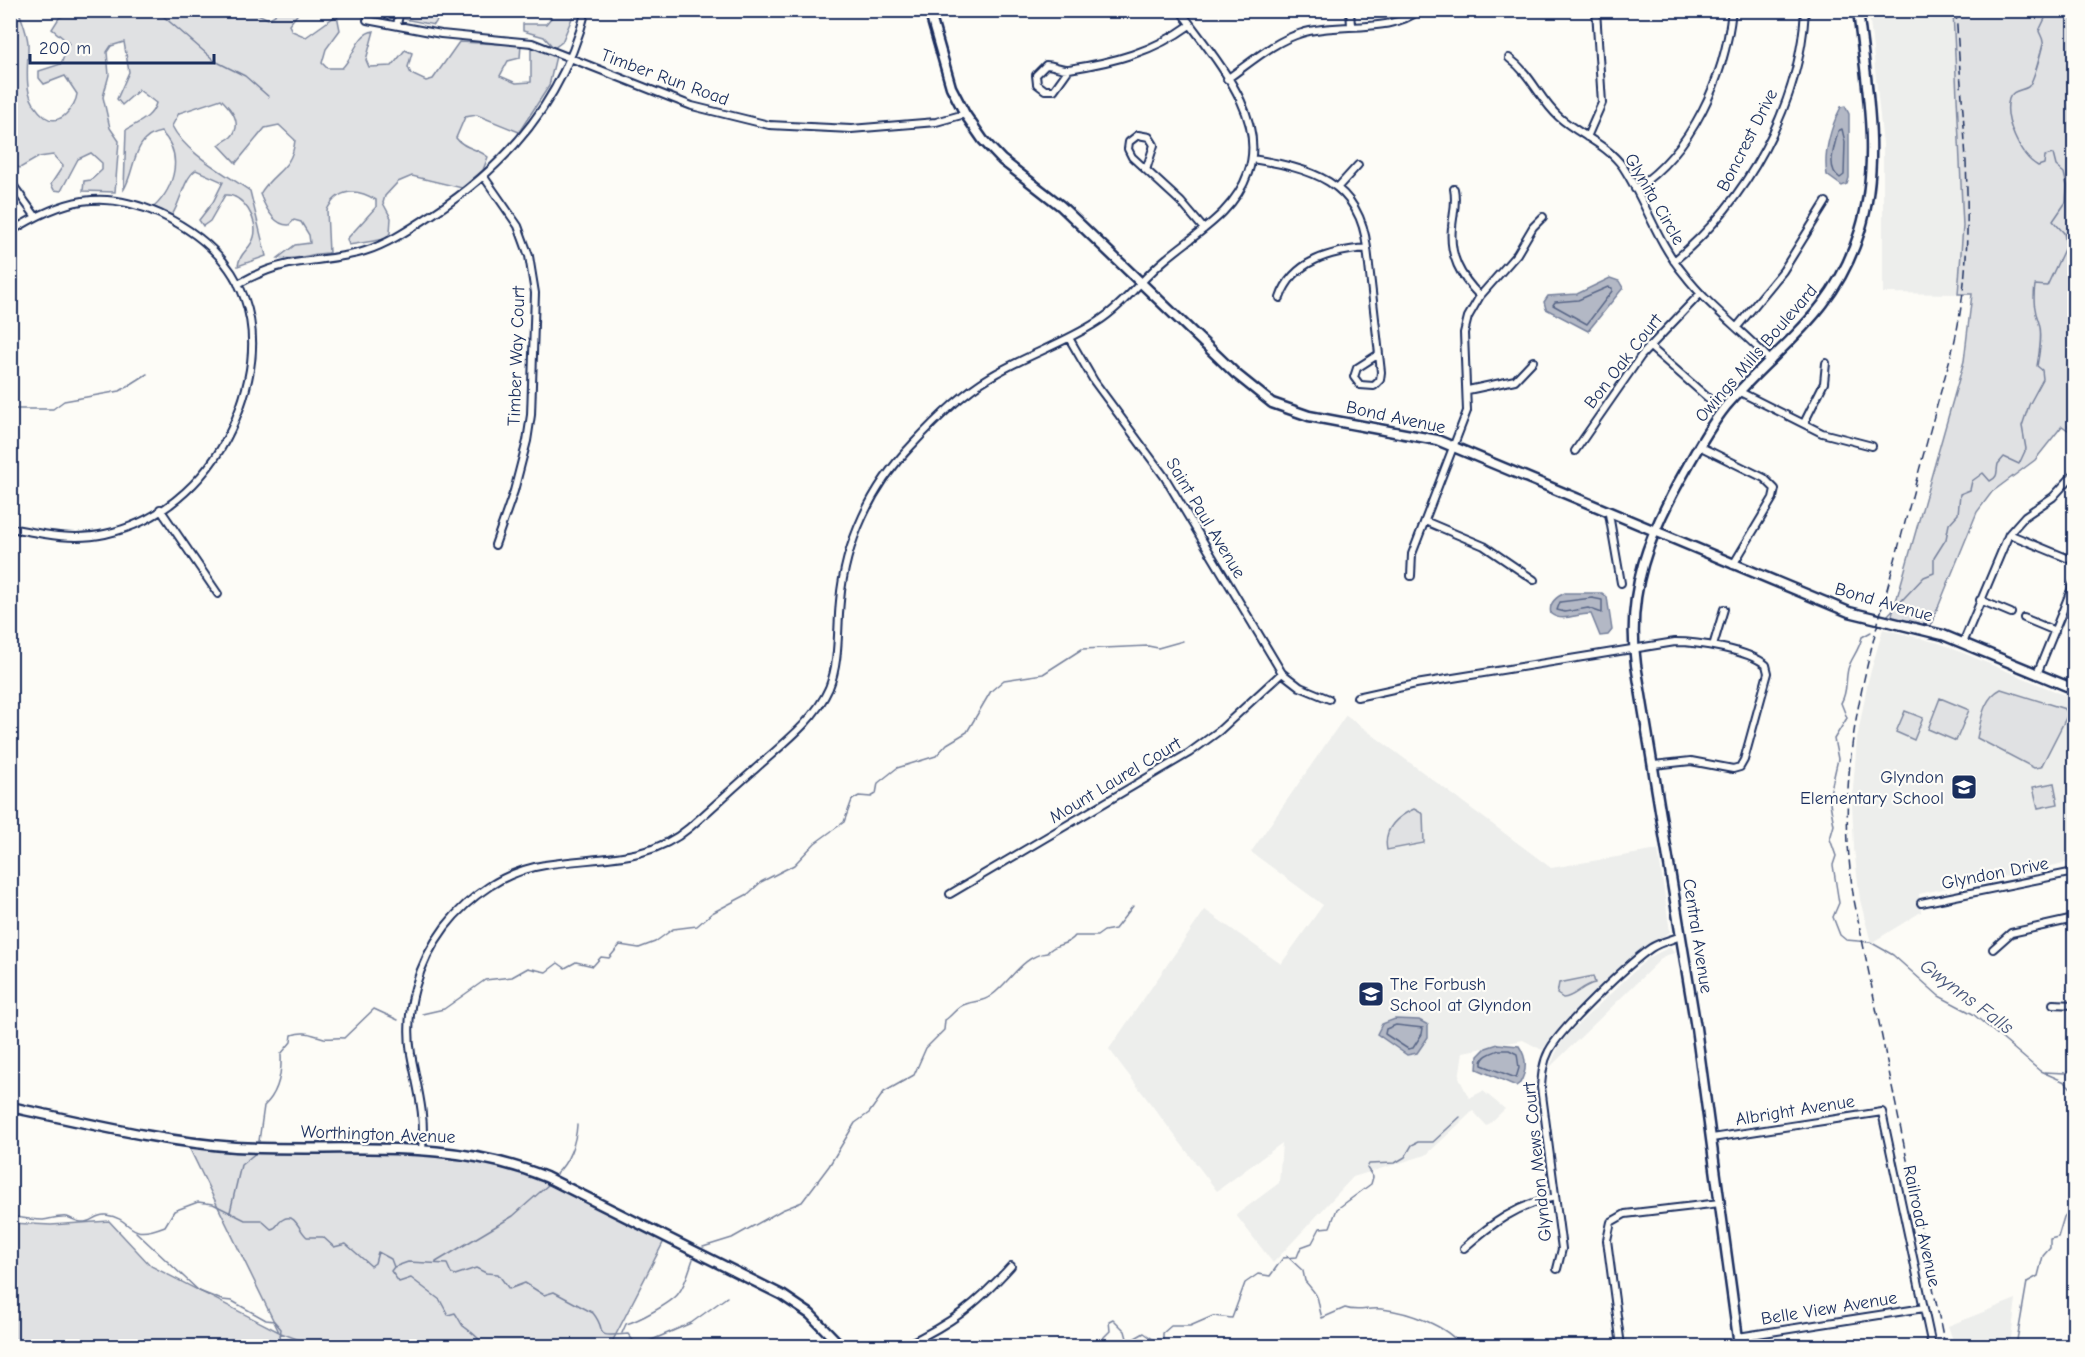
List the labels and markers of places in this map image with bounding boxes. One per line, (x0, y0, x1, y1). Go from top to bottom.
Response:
place label: Glyndon Elementary School (1800, 767, 1944, 809)
school or university icon: Glyndon Elementary School (1949, 772, 1979, 802)
place label: The Forbush School at Glyndon (1390, 974, 1532, 1016)
school or university icon: The Forbush School at Glyndon (1356, 979, 1386, 1009)

